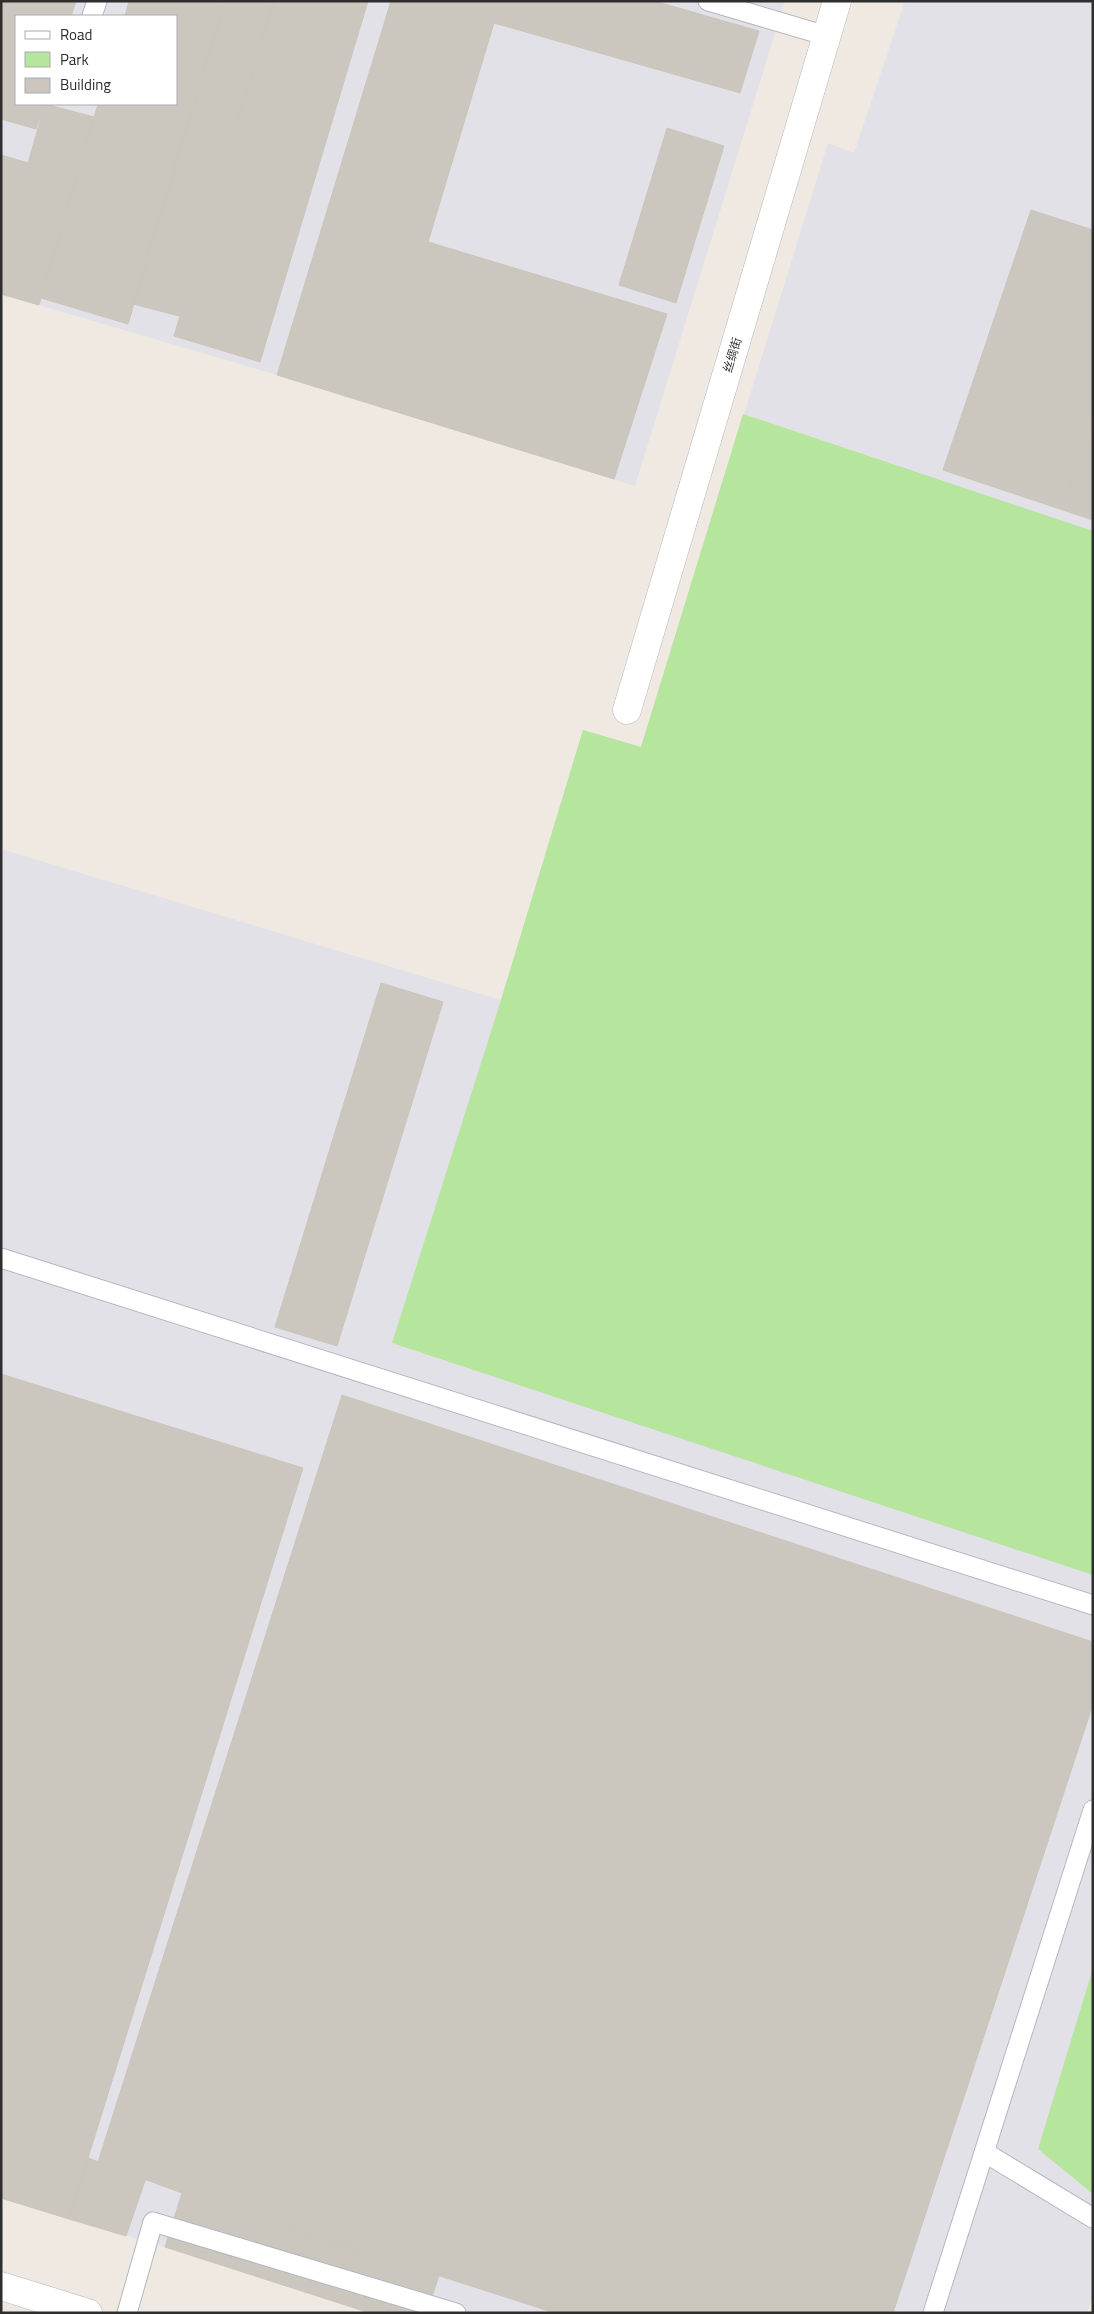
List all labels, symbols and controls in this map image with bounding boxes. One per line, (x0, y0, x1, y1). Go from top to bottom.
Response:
legend (15, 15, 178, 105)
text: Road (60, 23, 92, 46)
text: Park (60, 48, 89, 71)
text: Building (60, 73, 111, 96)
street label: 丝绸街 (718, 335, 746, 375)

